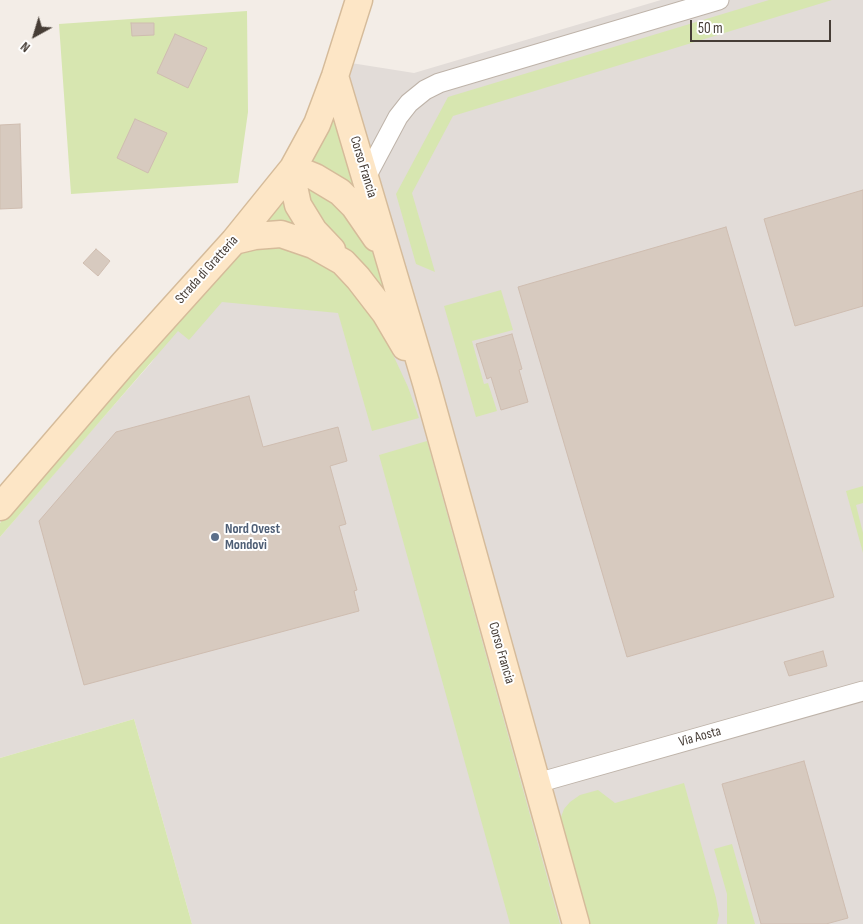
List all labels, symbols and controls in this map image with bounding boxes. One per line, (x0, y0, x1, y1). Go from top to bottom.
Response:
north arrow (10, 10, 60, 60)
scale bar (693, 10, 834, 42)
text: 50 m (698, 19, 723, 38)
text: N (17, 38, 34, 56)
street label: Corso Francia (346, 134, 380, 200)
street label: Strada di Gratteria (172, 232, 242, 308)
place label: Nord Ovest Mondovì (225, 521, 280, 554)
marker: Nord Ovest Mondovì (209, 531, 221, 543)
street label: Corso Francia (484, 620, 518, 686)
street label: Via Aosta (677, 723, 723, 751)

